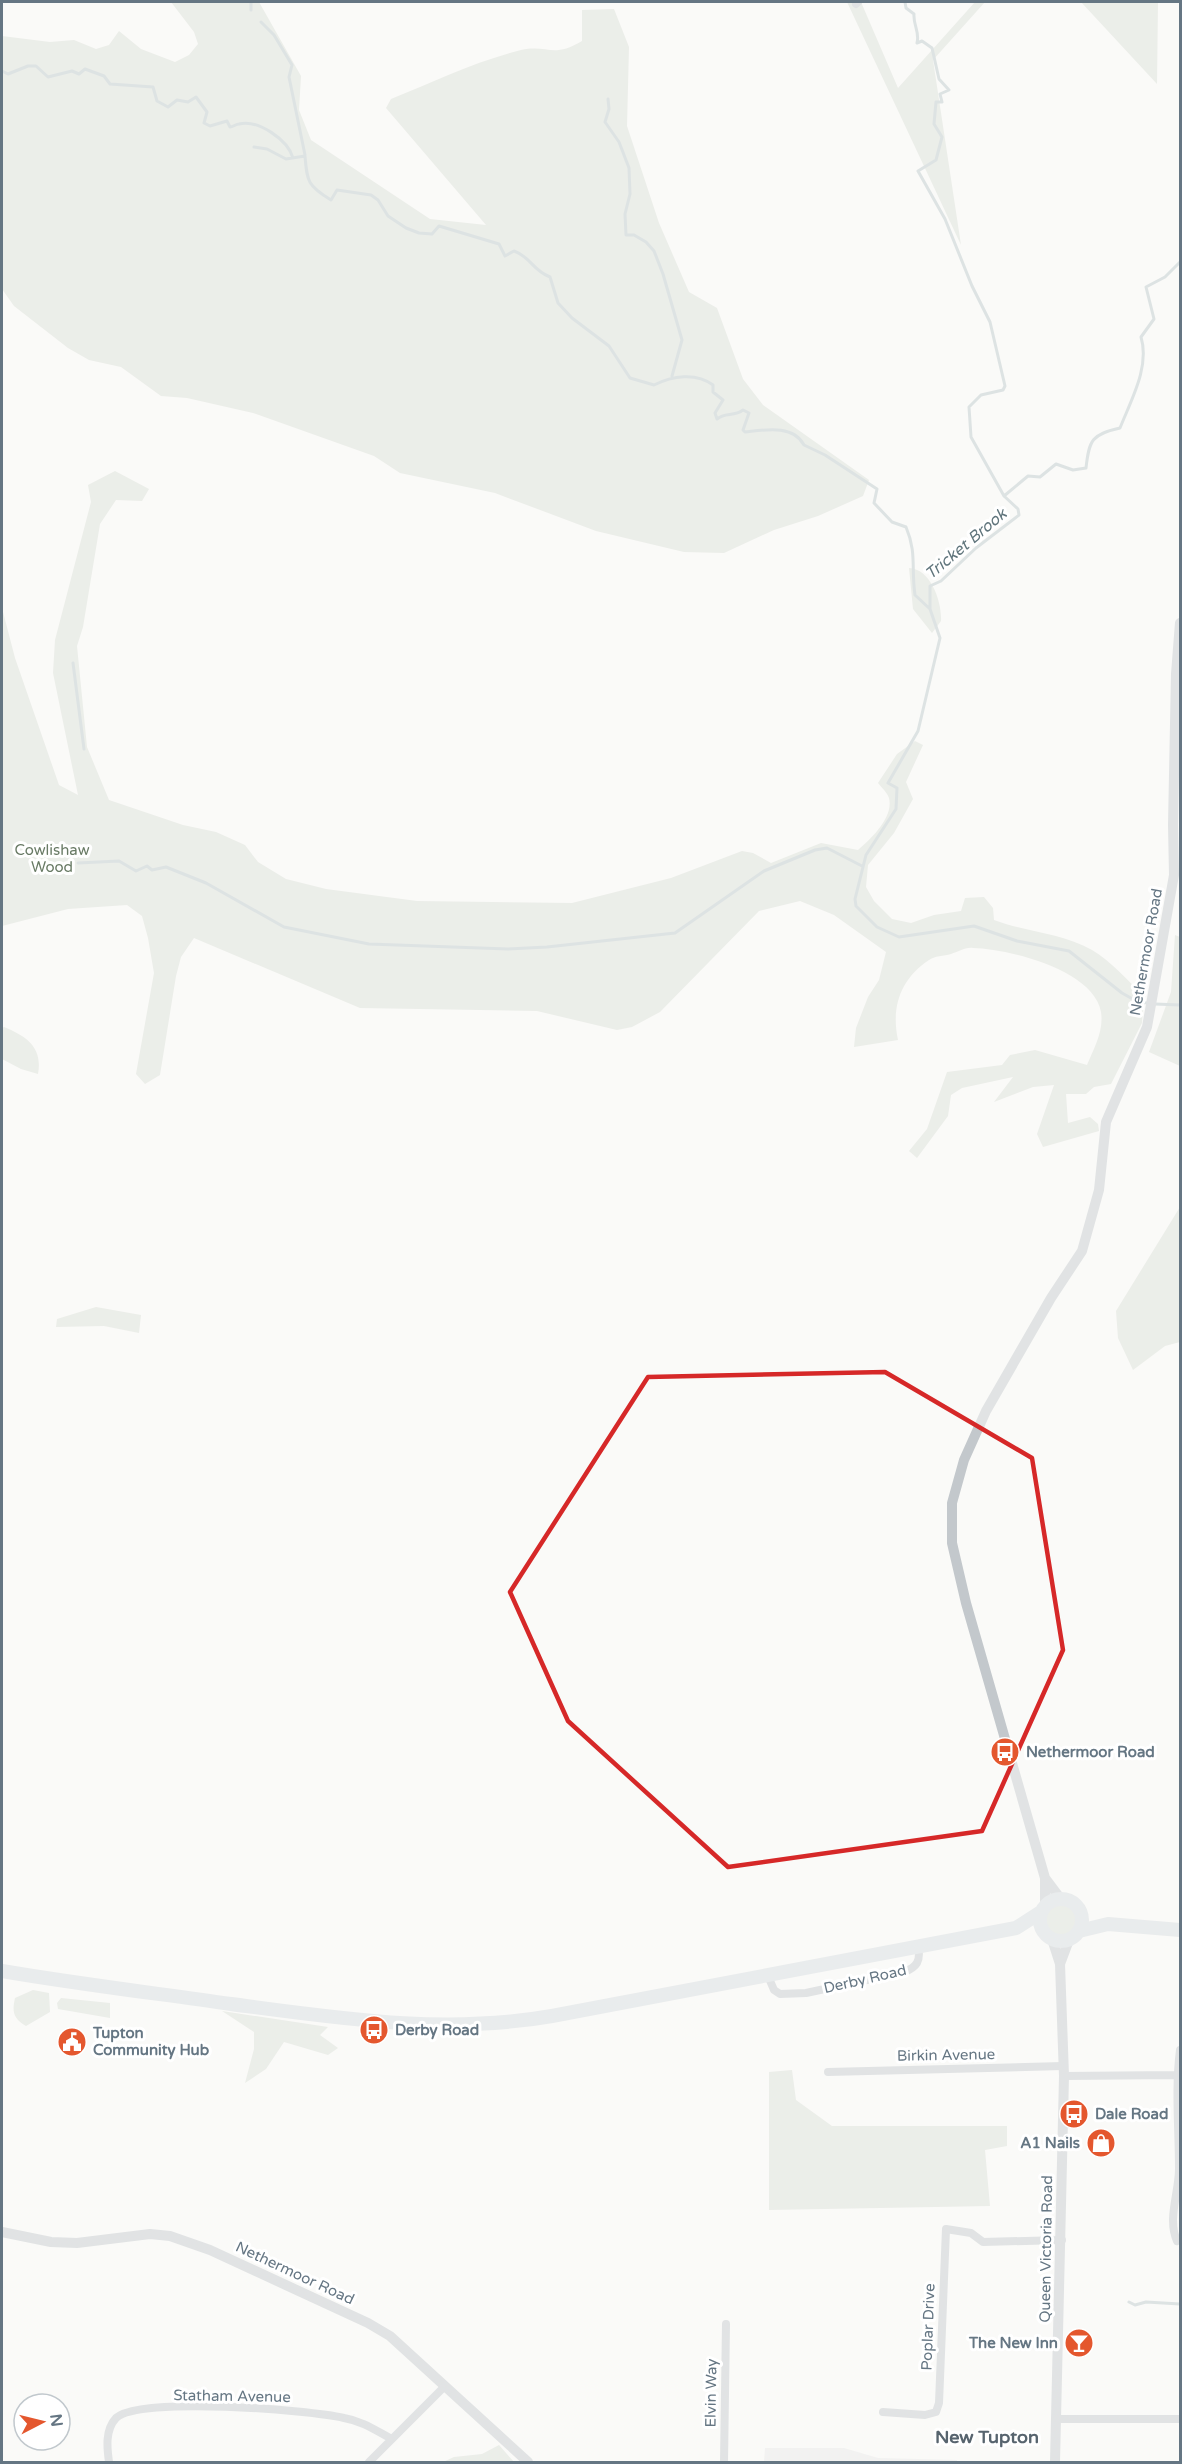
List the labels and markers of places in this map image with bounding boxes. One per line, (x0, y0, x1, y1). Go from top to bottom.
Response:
bus stop icon: Nethermoor Road (989, 1736, 1021, 1768)
place label: Nethermoor Road (1026, 1743, 1155, 1761)
bus stop icon: Derby Road (358, 2014, 390, 2046)
place label: Derby Road (395, 2021, 479, 2040)
place label: Tupton Community Hub (92, 2024, 210, 2060)
public building icon: Tupton Community Hub (56, 2026, 88, 2058)
bus stop icon: Dale Road (1058, 2098, 1090, 2130)
place label: Dale Road (1095, 2105, 1168, 2123)
shop icon: A1 Nails (1085, 2127, 1117, 2159)
place label: A1 Nails (1020, 2134, 1080, 2152)
bar icon: The New Inn (1063, 2327, 1095, 2359)
place label: The New Inn (968, 2334, 1058, 2352)

